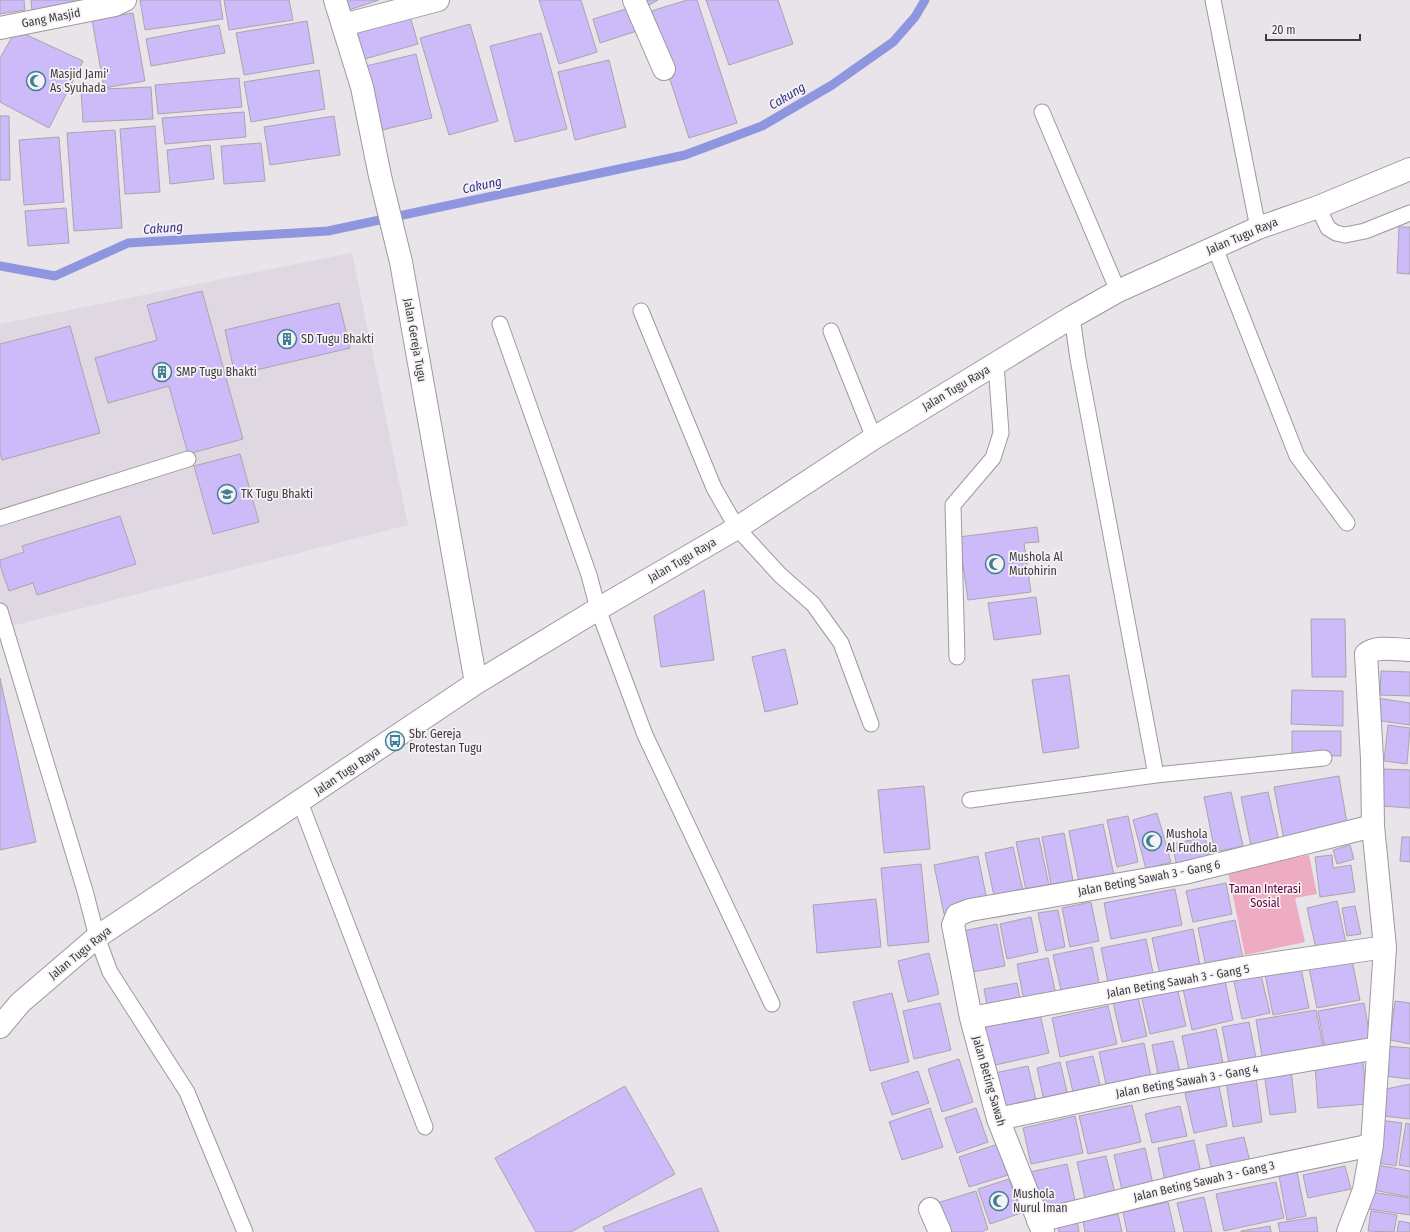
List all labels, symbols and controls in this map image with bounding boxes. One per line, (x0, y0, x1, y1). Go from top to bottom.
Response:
street label: Gang Masjid (20, 5, 82, 31)
scale bar (1266, 16, 1360, 42)
text: 20 m (1272, 23, 1296, 37)
place label: Masjid Jami' As Syuhada (50, 67, 109, 95)
mosque icon: Masjid Jami' As Syuhada (25, 70, 47, 92)
water label: Cakung (766, 79, 808, 113)
water label: Cakung (461, 173, 503, 196)
street label: Jalan Tugu Raya (1204, 215, 1280, 257)
water label: Cakung (143, 219, 184, 237)
street label: Jalan Gereja Tugu (401, 297, 429, 383)
building icon: SD Tugu Bhakti (276, 328, 298, 350)
place label: SD Tugu Bhakti (301, 332, 374, 346)
building icon: SMP Tugu Bhakti (151, 361, 173, 383)
street label: Jalan Tugu Raya (920, 362, 992, 414)
place label: SMP Tugu Bhakti (176, 365, 257, 379)
school or university icon: TK Tugu Bhakti (216, 483, 238, 505)
place label: TK Tugu Bhakti (241, 487, 313, 501)
street label: Jalan Tugu Raya (645, 535, 719, 585)
place label: Mushola Al Mutohirin (1009, 550, 1063, 578)
mosque icon: Mushola Al Mutohirin (984, 553, 1006, 575)
place label: Sbr. Gereja Protestan Tugu (409, 727, 482, 755)
bus stop icon: Sbr. Gereja Protestan Tugu (384, 730, 406, 752)
street label: Jalan Tugu Raya (311, 744, 383, 798)
place label: Mushola Al Fudhola (1166, 827, 1218, 855)
mosque icon: Mushola Al Fudhola (1141, 830, 1163, 852)
street label: Jalan Beting Sawah 3 - Gang 6 (1077, 857, 1221, 899)
park label: Taman Interasi Sosial (1229, 882, 1301, 910)
street label: Jalan Tugu Raya (46, 923, 114, 982)
street label: Jalan Beting Sawah 3 - Gang 5 (1106, 961, 1251, 1000)
street label: Jalan Beting Sawah (969, 1034, 1009, 1128)
street label: Jalan Beting Sawah 3 - Gang 4 (1115, 1062, 1260, 1100)
street label: Jalan Beting Sawah 3 - Gang 3 (1132, 1158, 1276, 1204)
place label: Mushola Nurul Iman (1013, 1187, 1068, 1215)
mosque icon: Mushola Nurul Iman (988, 1190, 1010, 1212)

